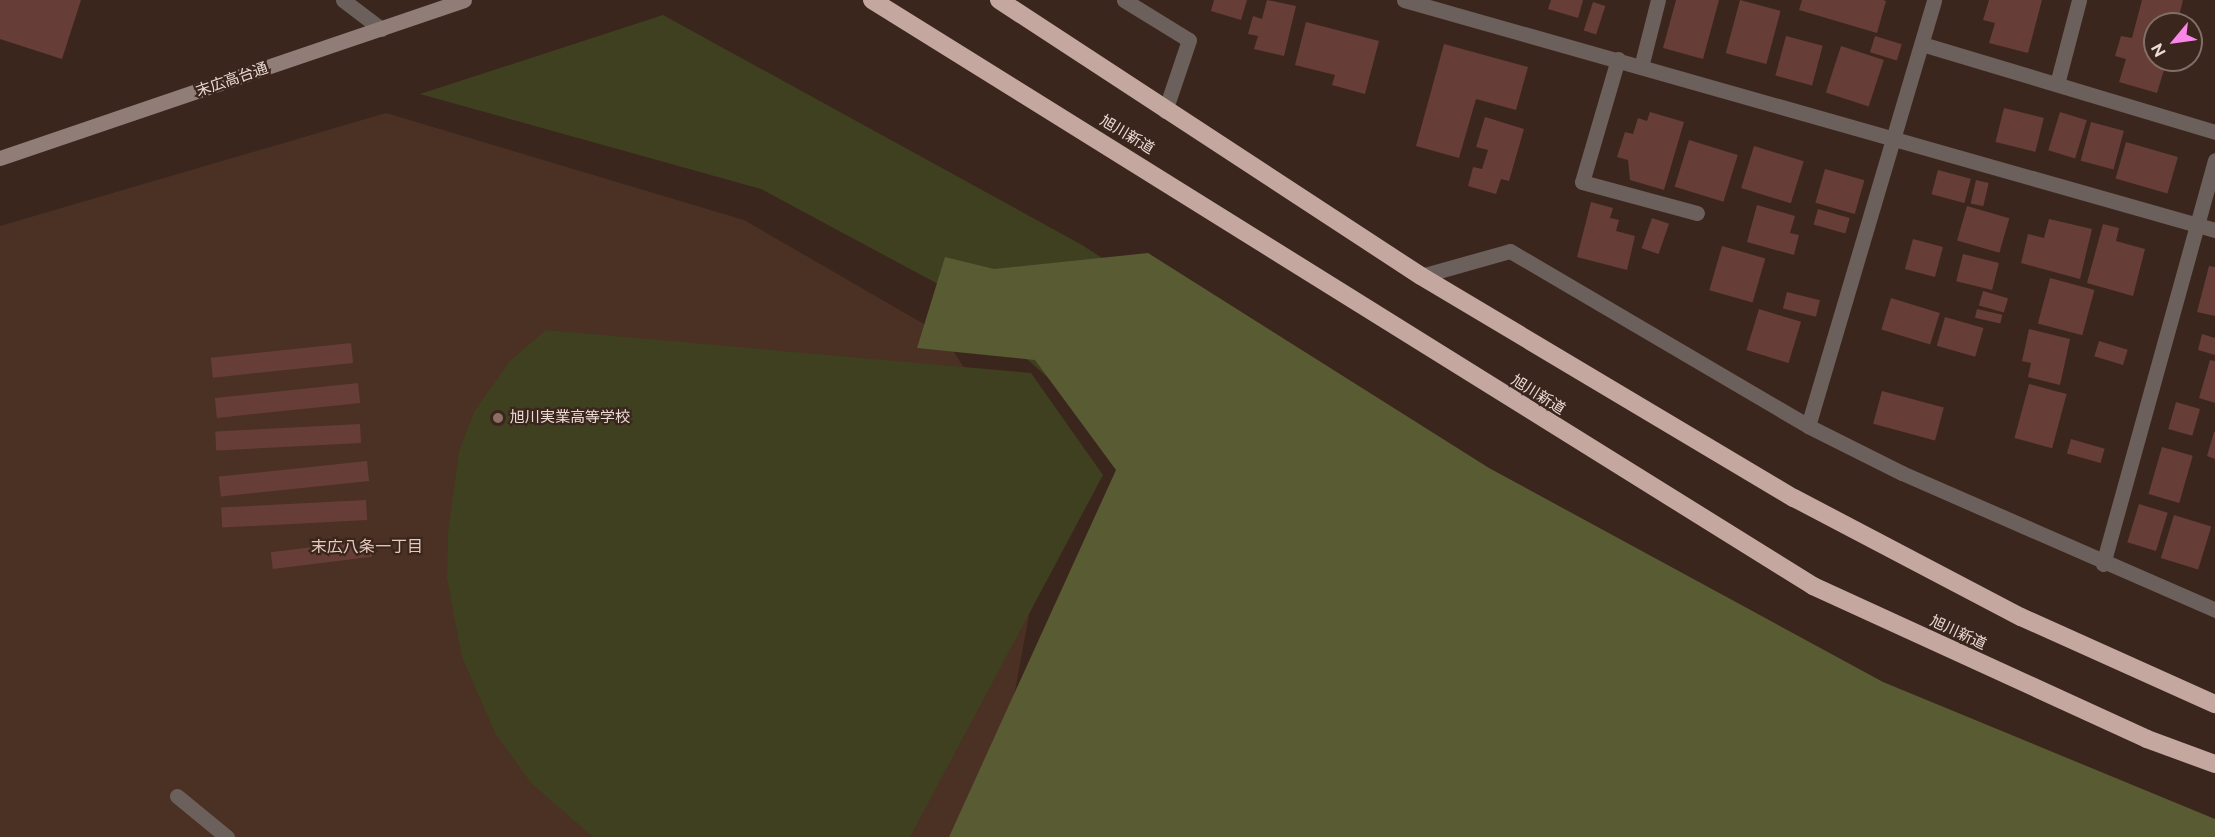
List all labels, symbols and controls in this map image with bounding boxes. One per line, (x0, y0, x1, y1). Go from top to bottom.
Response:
north arrow (2143, 12, 2203, 72)
text: N (2147, 40, 2170, 60)
street label: 末広高台通 (194, 59, 270, 101)
street label: 旭川新道 (1097, 112, 1157, 158)
street label: 旭川新道 (1508, 371, 1568, 419)
place label: 旭川実業高等学校 (510, 409, 630, 427)
marker: 旭川実業高等学校 (491, 411, 505, 425)
district label: 末広八条一丁目 (311, 537, 423, 557)
street label: 旭川新道 (1927, 612, 1989, 654)

